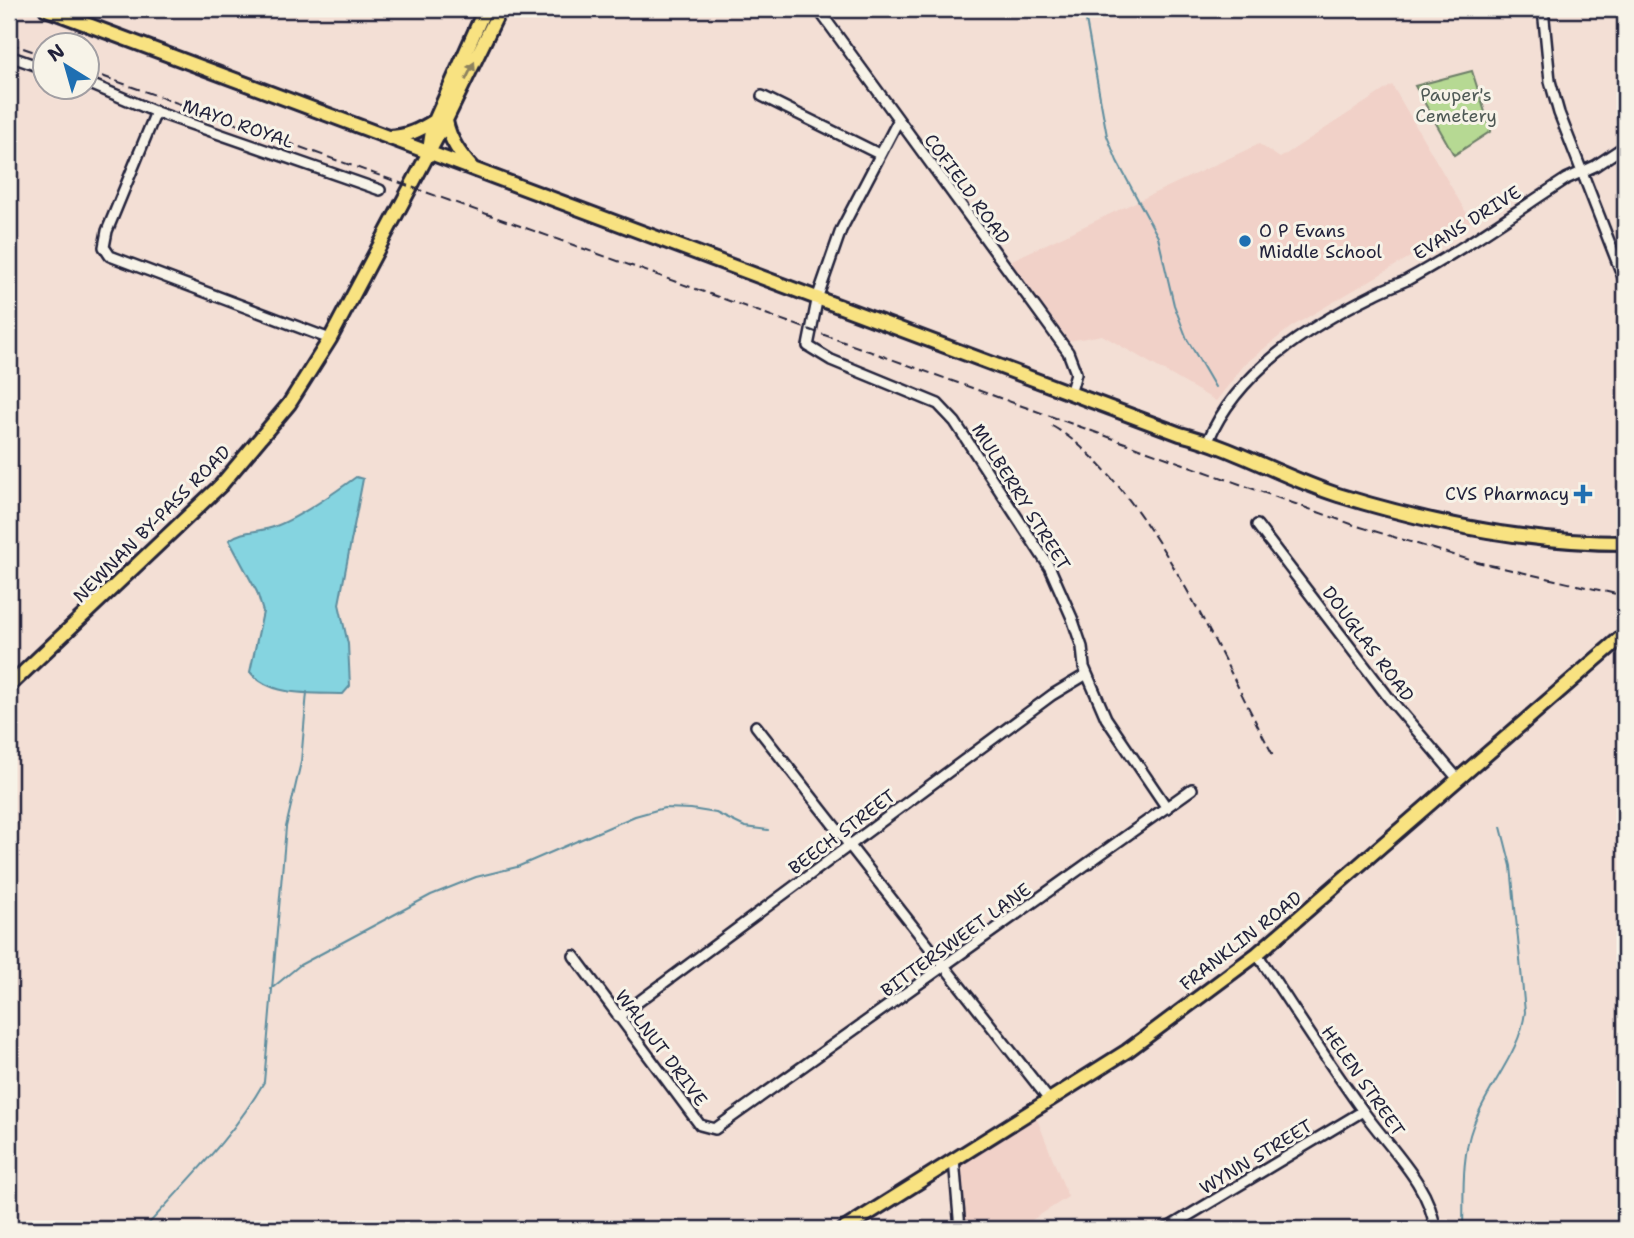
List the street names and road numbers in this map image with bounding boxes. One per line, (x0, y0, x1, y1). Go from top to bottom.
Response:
street label: MAYO ROYAL (179, 94, 297, 154)
street label: COFIELD ROAD (919, 129, 1015, 249)
street label: EVANS DRIVE (1409, 180, 1525, 266)
street label: MULBERRY STREET (966, 419, 1076, 575)
street label: NEWNAN BY-PASS ROAD (68, 440, 236, 608)
street label: DOUGLAS ROAD (1317, 581, 1419, 707)
street label: BEECH STREET (784, 784, 900, 880)
street label: BITTERSWEET LANE (876, 877, 1036, 1003)
street label: FRANKLIN ROAD (1175, 886, 1307, 996)
street label: WALNUT DRIVE (609, 985, 713, 1111)
street label: HELEN STREET (1316, 1021, 1410, 1141)
street label: WYNN STREET (1195, 1114, 1317, 1200)

